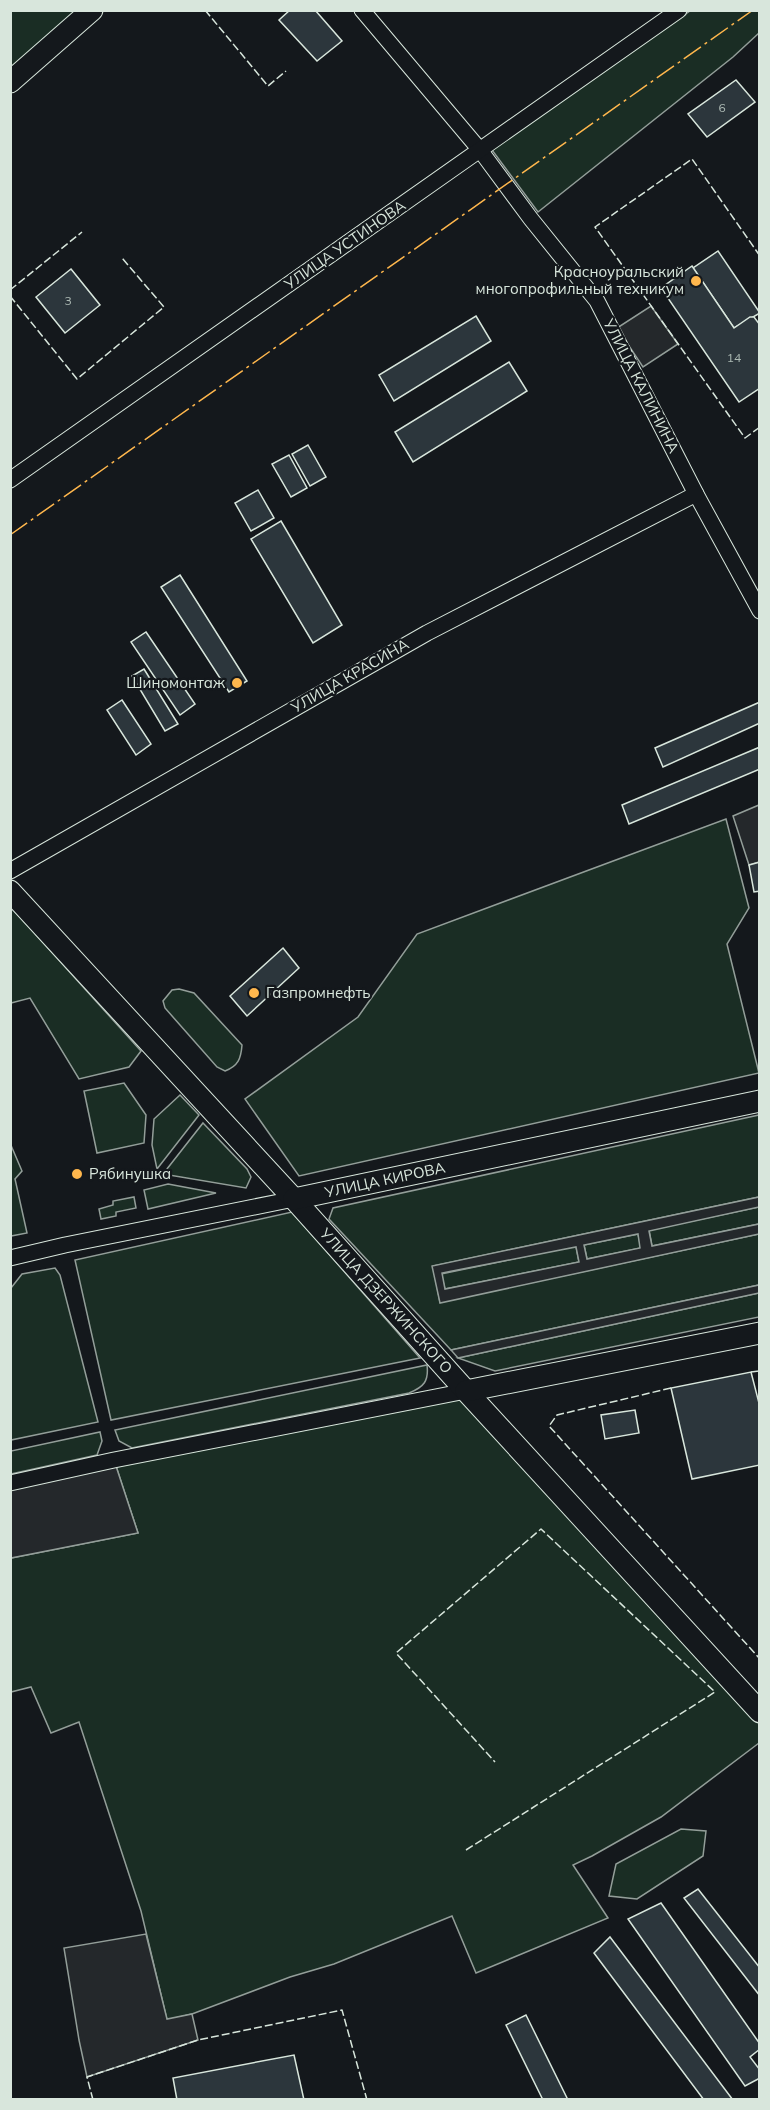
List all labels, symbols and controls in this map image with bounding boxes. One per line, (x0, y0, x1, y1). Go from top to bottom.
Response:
house number: 6 (718, 100, 726, 115)
street label: УЛИЦА УСТИНОВА (280, 196, 409, 294)
place label: Красноуральский многопрофильный техникум (476, 262, 684, 298)
marker: Красноуральский многопрофильный техникум (689, 274, 703, 288)
house number: 3 (64, 293, 72, 308)
street label: УЛИЦА КАЛИНИНА (599, 315, 684, 456)
house number: 14 (727, 350, 741, 365)
street label: УЛИЦА КРАСИНА (287, 634, 412, 717)
place label: Шиномонтаж (126, 673, 226, 692)
marker: Шиномонтаж (230, 676, 244, 690)
place label: Газпромнефть (266, 983, 371, 1002)
marker: Газпромнефть (247, 986, 261, 1000)
street label: УЛИЦА КИРОВА (322, 1157, 447, 1202)
place label: Рябинушка (89, 1164, 171, 1183)
marker: Рябинушка (70, 1167, 84, 1181)
street label: УЛИЦА ДЗЕРЖИНСКОГО (315, 1223, 457, 1377)

